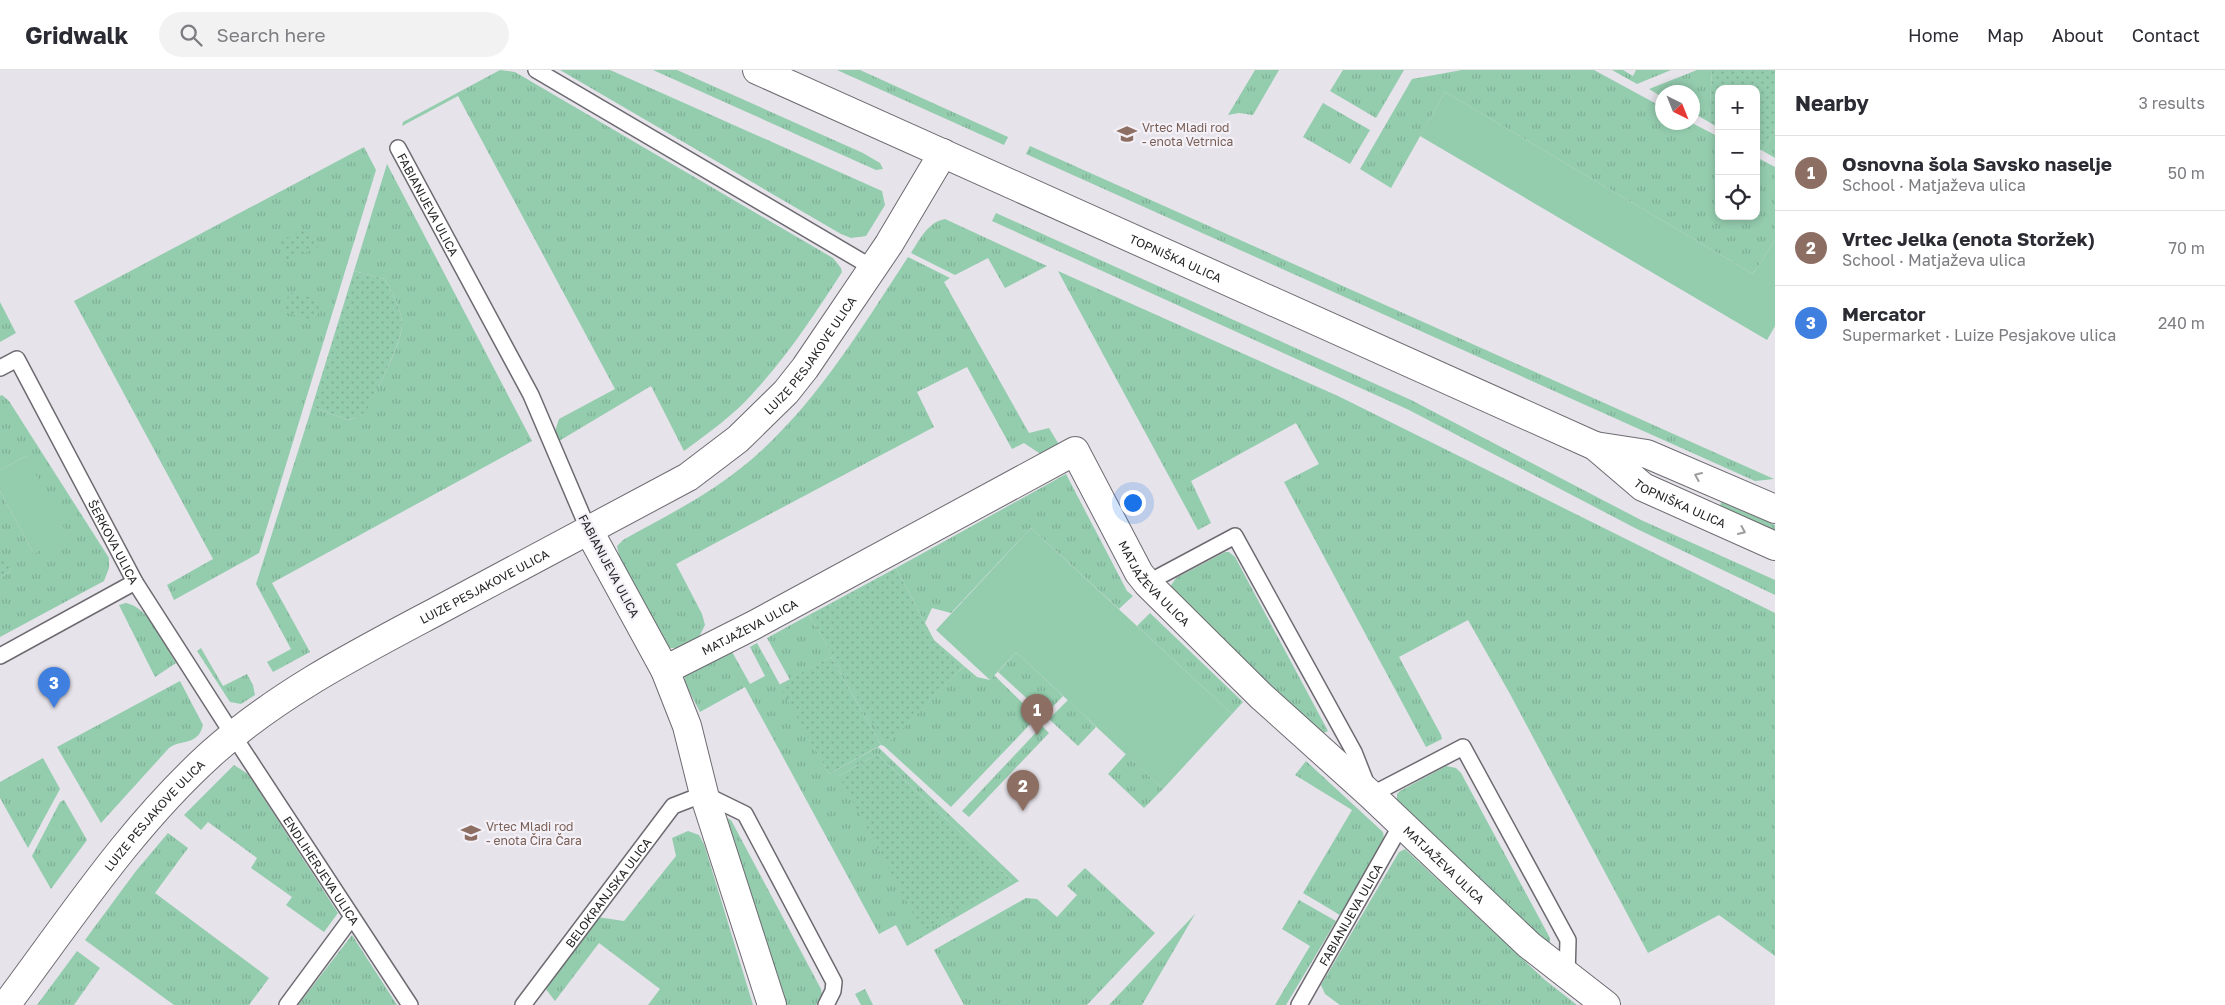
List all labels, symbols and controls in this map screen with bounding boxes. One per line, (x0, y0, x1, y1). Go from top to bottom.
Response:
search box (159, 12, 509, 57)
text: Gridwalk (25, 20, 129, 49)
icon: search (177, 21, 205, 49)
text: Search here (217, 23, 325, 46)
text: Home (1908, 24, 1959, 46)
text: Map (1987, 24, 2024, 46)
text: About (2052, 24, 2104, 46)
text: Contact (2132, 24, 2200, 46)
north arrow (1655, 85, 1700, 130)
map controls (1715, 85, 1760, 220)
button: + (1715, 85, 1760, 130)
text: Nearby (1795, 90, 1869, 116)
text: 3 results (2138, 93, 2205, 113)
place label: Vrtec Mladi rod - enota Vetrnica (1142, 120, 1233, 149)
school or university icon: Vrtec Mladi rod - enota Vetrnica (1116, 123, 1138, 145)
button: − (1715, 130, 1760, 175)
street label: FABIANIJEVA ULICA (395, 150, 462, 258)
text: Osnovna šola Savsko naselje (1842, 152, 2112, 175)
text: 1 (1807, 163, 1815, 183)
text: 50 m (2168, 163, 2205, 183)
button: locate (1715, 175, 1760, 220)
text: School · Matjaževa ulica (1842, 175, 2026, 195)
text: Vrtec Jelka (enota Storžek) (1842, 227, 2095, 250)
street label: TOPNIŠKA ULICA (1127, 231, 1224, 285)
text: 2 (1806, 238, 1816, 258)
text: 70 m (2168, 238, 2205, 258)
text: School · Matjaževa ulica (1842, 250, 2026, 270)
street label: LUIZE PESJAKOVE ULICA (760, 293, 859, 417)
text: Mercator (1842, 302, 1926, 325)
text: 3 (1806, 313, 1816, 333)
text: 240 m (2158, 313, 2205, 333)
text: Supermarket · Luize Pesjakove ulica (1842, 325, 2116, 345)
one-way arrow (1694, 471, 1703, 482)
street label: TOPNIŠKA ULICA (1631, 475, 1728, 531)
your location (1120, 490, 1146, 516)
street label: ŠERKOVA ULICA (85, 497, 142, 586)
street label: FABIANIJEVA ULICA (575, 512, 643, 620)
one-way arrow (1737, 525, 1746, 536)
street label: MATJAŽEVA ULICA (1116, 538, 1193, 629)
street label: LUIZE PESJAKOVE ULICA (417, 546, 551, 627)
street label: MATJAŽEVA ULICA (699, 595, 800, 658)
pin: 3 (38, 667, 70, 708)
pin: 1 (1021, 694, 1053, 735)
street label: LUIZE PESJAKOVE ULICA (101, 756, 208, 874)
pin: 2 (1007, 770, 1039, 811)
street label: ENDLIHERJEVA ULICA (280, 813, 363, 928)
place label: Vrtec Mladi rod - enota Čira Čara (486, 819, 582, 848)
school or university icon: Vrtec Mladi rod - enota Čira Čara (460, 822, 482, 844)
street label: MATJAŽEVA ULICA (1401, 823, 1488, 907)
street label: BELOKRANJSKA ULICA (562, 835, 654, 950)
street label: FABIANIJEVA ULICA (1315, 861, 1385, 968)

